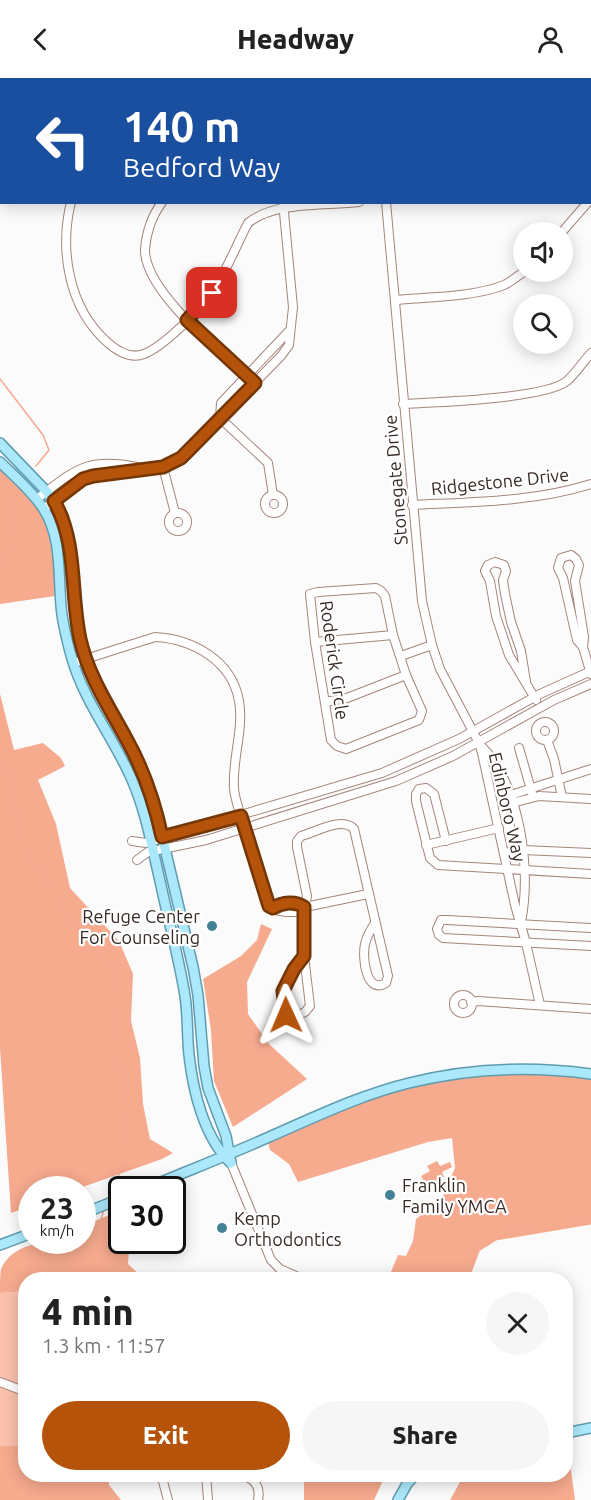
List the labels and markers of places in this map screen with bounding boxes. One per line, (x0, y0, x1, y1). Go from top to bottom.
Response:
pin (186, 267, 237, 318)
place label: Refuge Center For Counseling (80, 906, 200, 947)
marker: Refuge Center For Counseling (205, 919, 219, 933)
place label: Franklin Family YMCA (402, 1175, 507, 1216)
marker: Franklin Family YMCA (383, 1188, 397, 1202)
place label: Kemp Orthodontics (234, 1208, 342, 1249)
marker: Kemp Orthodontics (215, 1221, 229, 1235)

